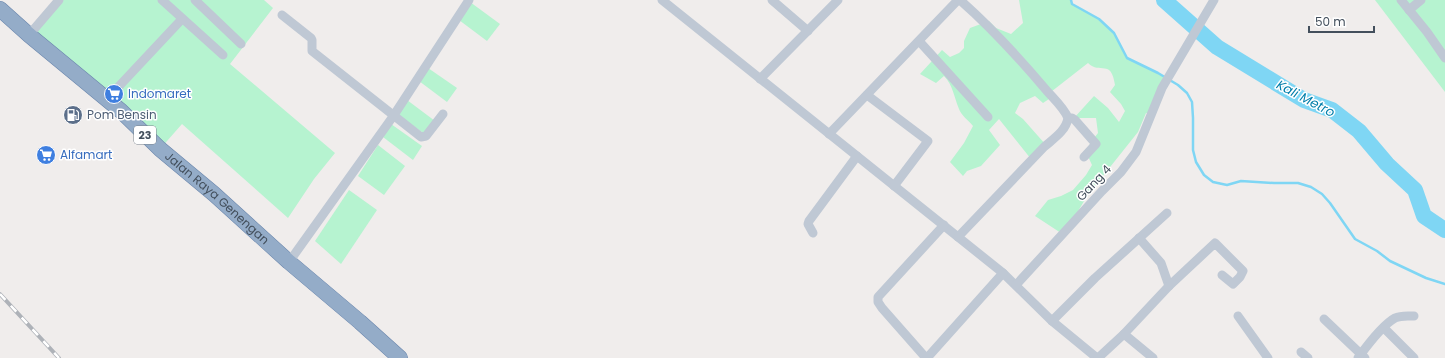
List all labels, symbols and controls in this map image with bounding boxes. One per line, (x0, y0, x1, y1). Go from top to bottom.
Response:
scale bar (1309, 8, 1374, 34)
text: 50 m (1315, 13, 1346, 30)
water label: Kali Metro (1273, 75, 1338, 122)
supermarket icon: Indomaret (103, 83, 125, 105)
place label: Indomaret (128, 85, 191, 102)
fuel station icon: Pom Bensin (62, 104, 84, 126)
place label: Pom Bensin (87, 106, 157, 123)
road number: 23 (134, 126, 156, 144)
supermarket icon: Alfamart (35, 144, 57, 166)
place label: Alfamart (60, 146, 112, 163)
street label: Jalan Raya Genengan (161, 148, 273, 248)
street label: Gang 4 (1072, 160, 1115, 205)

